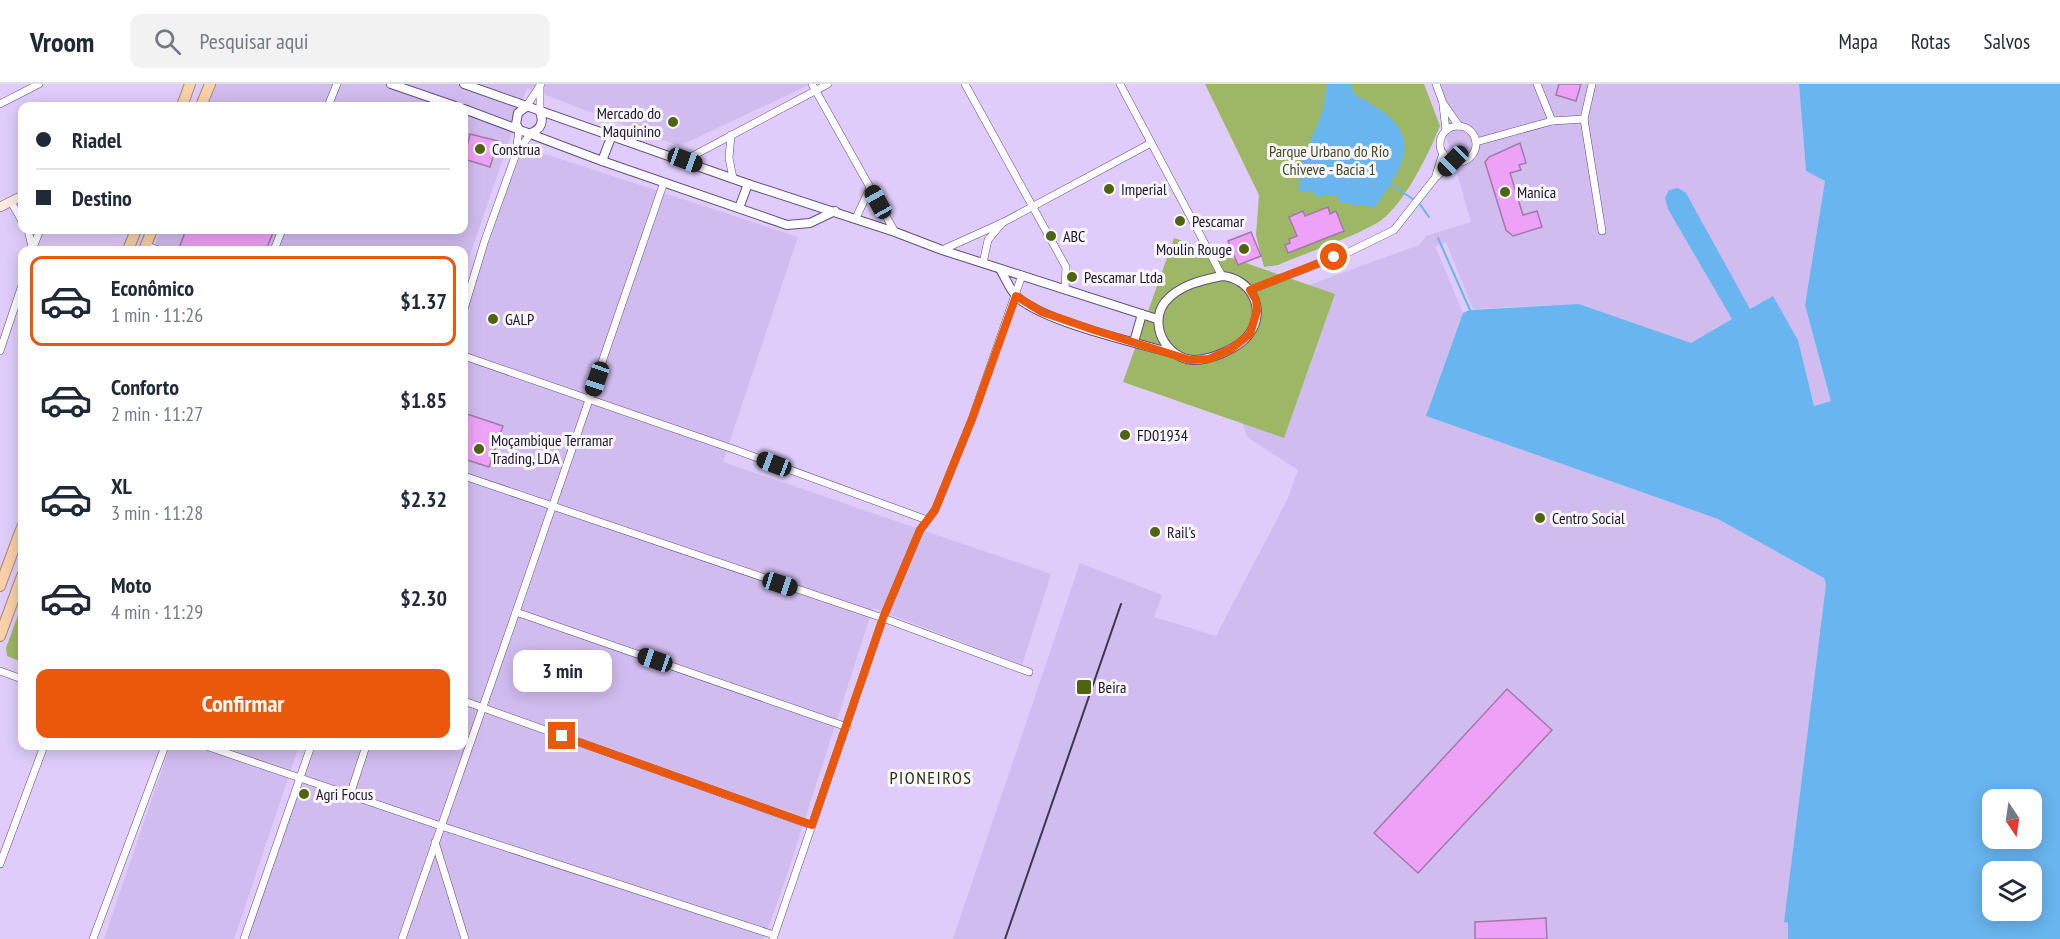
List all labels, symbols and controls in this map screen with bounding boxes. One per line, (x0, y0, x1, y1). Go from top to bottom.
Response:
search box (130, 14, 550, 68)
text: Vroom (30, 23, 94, 60)
icon: search (151, 25, 184, 58)
text: Pesquisar aqui (199, 27, 309, 55)
text: Mapa (1838, 28, 1878, 55)
text: Rotas (1911, 28, 1950, 55)
text: Salvos (1983, 28, 2030, 55)
place label: Mercado do Maquinino (597, 103, 661, 141)
marker: Mercado do Maquinino (666, 115, 680, 129)
text: Riadel (72, 126, 122, 154)
place label: Construa (492, 139, 540, 159)
park label: Parque Urbano do Rio Chiveve - Bacia 1 (1269, 141, 1389, 179)
marker: Construa (473, 142, 487, 156)
car (1434, 142, 1472, 180)
car (665, 145, 705, 175)
place label: Imperial (1121, 179, 1167, 199)
car (861, 182, 895, 222)
marker: Imperial (1102, 182, 1116, 196)
place label: Manica (1517, 182, 1556, 202)
text: Destino (72, 184, 132, 212)
marker: Manica (1498, 185, 1512, 199)
place label: Pescamar (1192, 211, 1245, 231)
marker: Pescamar (1173, 214, 1187, 228)
place label: ABC (1063, 226, 1085, 246)
marker: ABC (1044, 229, 1058, 243)
place label: Moulin Rouge (1156, 239, 1232, 259)
marker: Moulin Rouge (1237, 242, 1251, 256)
route start (1320, 243, 1347, 270)
place label: Pescamar Ltda (1084, 267, 1163, 287)
marker: Pescamar Ltda (1065, 270, 1079, 284)
icon: car (39, 274, 93, 328)
text: Econômico (111, 274, 194, 302)
text: $1.37 (400, 287, 447, 315)
text: 1 min · 11:26 (111, 302, 203, 328)
place label: GALP (505, 309, 534, 329)
marker: GALP (486, 312, 500, 326)
car (583, 359, 611, 399)
icon: car (39, 373, 93, 427)
text: Conforto (111, 373, 179, 401)
text: $1.85 (400, 386, 447, 414)
text: 2 min · 11:27 (111, 401, 203, 427)
place label: FD01934 (1137, 425, 1188, 445)
marker: FD01934 (1118, 428, 1132, 442)
place label: Moçambique Terramar Trading, LDA (491, 430, 614, 468)
marker: Moçambique Terramar Trading, LDA (472, 442, 486, 456)
car (754, 449, 794, 479)
icon: car (39, 472, 93, 526)
text: XL (111, 472, 132, 500)
text: $2.32 (400, 485, 447, 513)
text: 3 min · 11:28 (111, 500, 203, 526)
place label: Centro Social (1552, 508, 1625, 528)
marker: Centro Social (1533, 511, 1547, 525)
place label: Rail's (1167, 522, 1196, 542)
marker: Rail's (1148, 525, 1162, 539)
car (760, 570, 800, 598)
icon: car (39, 571, 93, 625)
text: Moto (111, 571, 152, 599)
text: $2.30 (400, 584, 447, 612)
text: 4 min · 11:29 (111, 599, 203, 625)
car (635, 646, 675, 674)
callout: 3 min (512, 649, 612, 691)
text: 3 min (542, 658, 583, 684)
button: Confirmar (36, 669, 450, 738)
place label: Beira (1098, 677, 1126, 697)
marker: Beira (1075, 678, 1093, 696)
route end (548, 722, 575, 749)
district label: PIONEIROS (889, 766, 973, 789)
place label: Agri Focus (316, 784, 373, 804)
marker: Agri Focus (297, 787, 311, 801)
north arrow (1982, 789, 2042, 849)
map controls (1982, 789, 2042, 921)
button: layers (1982, 861, 2042, 921)

